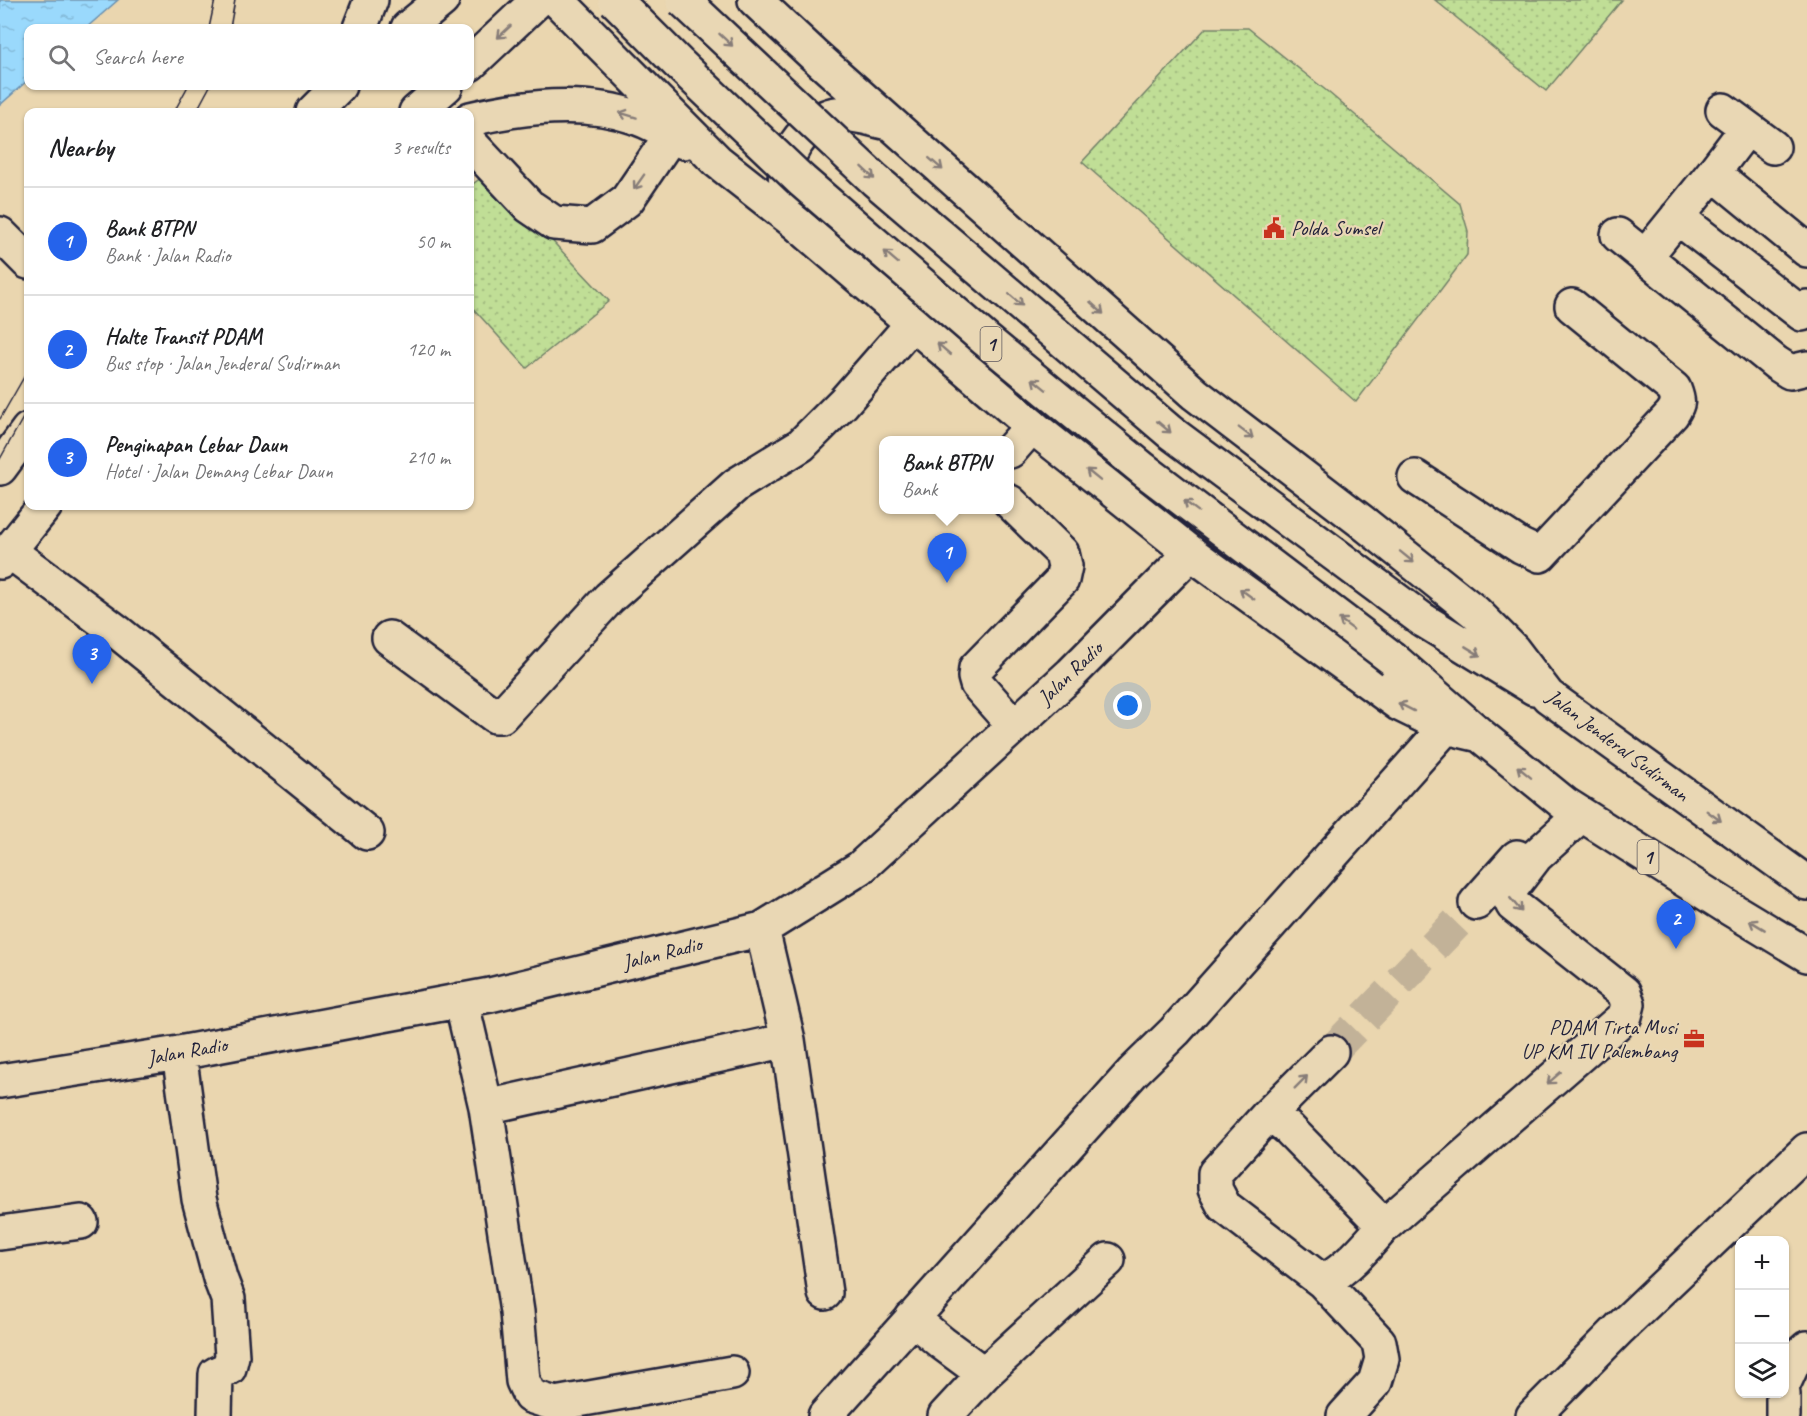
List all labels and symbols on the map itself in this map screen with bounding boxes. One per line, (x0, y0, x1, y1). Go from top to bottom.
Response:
one-way arrow (497, 25, 512, 39)
one-way arrow (718, 33, 733, 47)
one-way arrow (619, 109, 638, 120)
one-way arrow (928, 157, 943, 171)
one-way arrow (860, 166, 875, 180)
one-way arrow (633, 174, 645, 190)
place label: Polda Sumsel (1291, 215, 1384, 241)
public building icon: Polda Sumsel (1262, 216, 1286, 240)
one-way arrow (883, 251, 899, 264)
one-way arrow (1008, 294, 1024, 307)
one-way arrow (1089, 301, 1104, 315)
road number: 1 (980, 327, 1002, 361)
one-way arrow (936, 342, 951, 356)
one-way arrow (1031, 377, 1047, 390)
one-way arrow (1156, 420, 1171, 434)
one-way arrow (1238, 427, 1254, 440)
one-way arrow (1085, 468, 1101, 481)
one-way arrow (1184, 500, 1200, 512)
pin: 1 (928, 534, 966, 583)
one-way arrow (1399, 551, 1415, 564)
one-way arrow (1240, 588, 1256, 600)
one-way arrow (1339, 617, 1355, 630)
pin: 3 (72, 634, 112, 684)
street label: Jalan Radio (1031, 634, 1110, 711)
one-way arrow (1464, 645, 1481, 657)
street label: Jalan Jenderal Sudirman (1541, 682, 1695, 807)
your location (1113, 691, 1142, 720)
one-way arrow (1397, 701, 1415, 712)
one-way arrow (1516, 765, 1532, 778)
one-way arrow (1706, 810, 1722, 822)
road number: 1 (1638, 840, 1658, 874)
one-way arrow (1510, 897, 1523, 913)
pin: 2 (1656, 900, 1696, 949)
one-way arrow (1749, 919, 1766, 931)
street label: Jalan Radio (619, 930, 707, 976)
place label: PDAM Tirta Musi UP KM IV Palembang (1522, 1014, 1680, 1064)
office icon: PDAM Tirta Musi UP KM IV Palembang (1682, 1027, 1706, 1051)
street label: Jalan Radio (144, 1031, 231, 1071)
one-way arrow (1547, 1071, 1562, 1085)
one-way arrow (1293, 1075, 1308, 1090)

